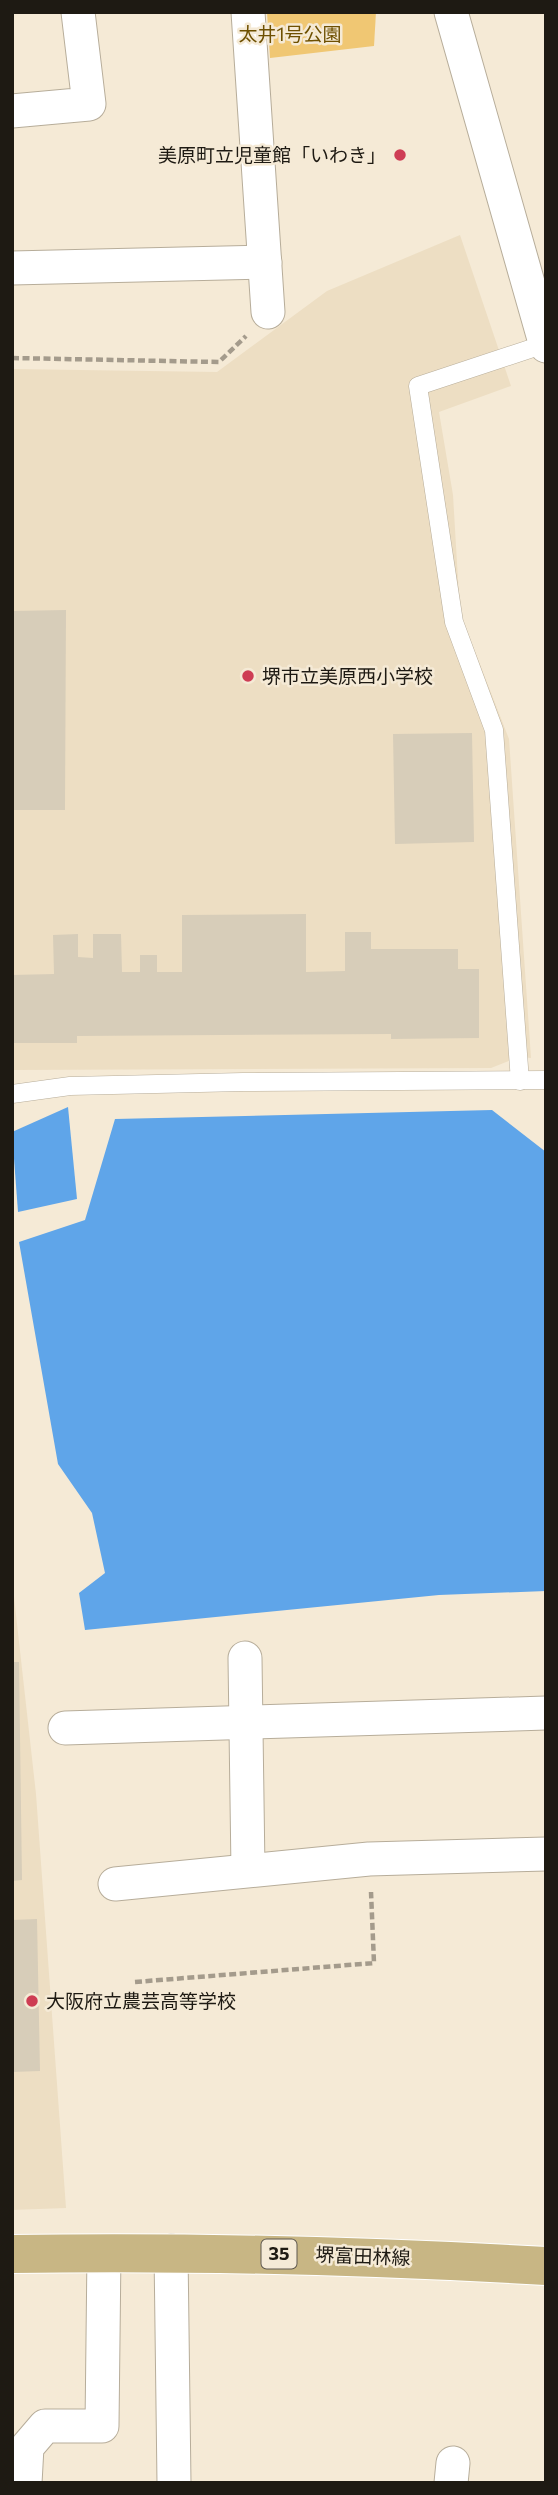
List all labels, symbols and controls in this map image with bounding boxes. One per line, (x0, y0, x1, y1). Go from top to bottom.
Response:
park label: 太井1号公園 (238, 22, 342, 45)
place label: 美原町立児童館「いわき」 (158, 143, 386, 166)
marker: 美原町立児童館「いわき」 (392, 147, 408, 163)
place label: 堺市立美原西小学校 (262, 664, 433, 687)
marker: 堺市立美原西小学校 (240, 668, 256, 684)
place label: 大阪府立農芸高等学校 (46, 1989, 236, 2012)
marker: 大阪府立農芸高等学校 (24, 1993, 40, 2009)
road number: 35 (262, 2240, 296, 2268)
street label: 堺富田林線 (315, 2242, 411, 2269)

